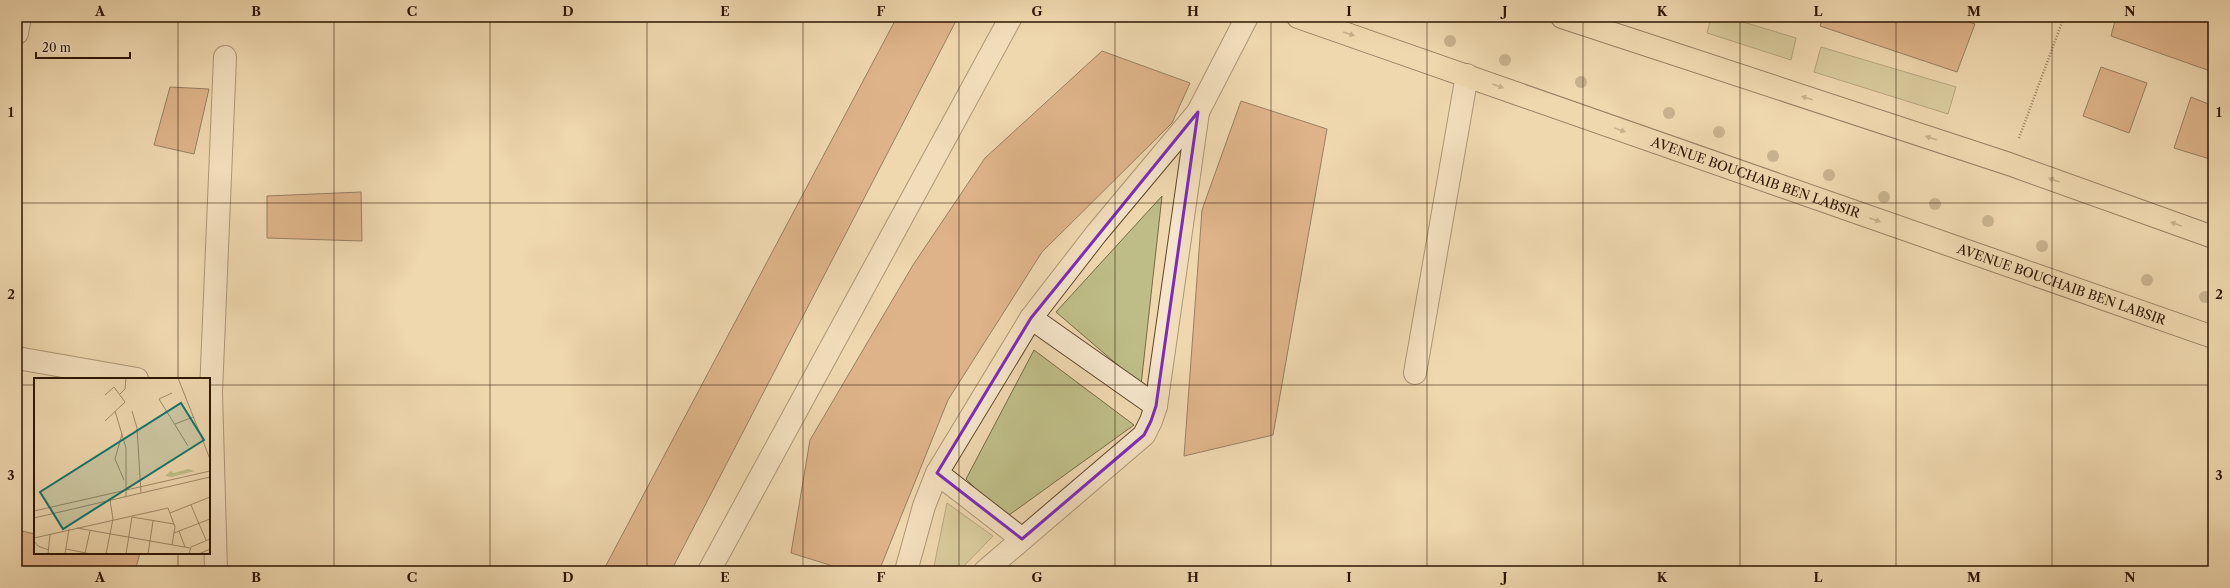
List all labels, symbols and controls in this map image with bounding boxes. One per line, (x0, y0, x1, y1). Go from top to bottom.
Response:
text: A (94, 3, 106, 19)
text: B (251, 3, 261, 19)
text: C (407, 3, 417, 19)
text: D (562, 3, 574, 19)
text: E (720, 3, 730, 19)
text: F (877, 3, 886, 19)
text: G (1031, 3, 1043, 19)
text: H (1187, 3, 1199, 19)
text: I (1346, 3, 1352, 19)
text: J (1500, 3, 1508, 19)
text: K (1657, 3, 1668, 19)
text: L (1814, 3, 1823, 19)
text: M (1967, 3, 1981, 19)
text: N (2124, 3, 2136, 19)
one-way arrow (1343, 32, 1355, 38)
scale bar (36, 34, 130, 60)
text: 20 m (42, 40, 71, 55)
one-way arrow (1492, 83, 1504, 89)
one-way arrow (1801, 95, 1813, 101)
text: 1 (8, 104, 14, 120)
text: 1 (2216, 104, 2222, 120)
one-way arrow (1615, 128, 1627, 134)
street label: AVENUE BOUCHAIB BEN LABSIR (1648, 133, 1864, 221)
one-way arrow (1924, 135, 1936, 141)
one-way arrow (2047, 177, 2059, 183)
one-way arrow (1869, 217, 1881, 223)
one-way arrow (2170, 220, 2182, 226)
street label: AVENUE BOUCHAIB BEN LABSIR (1954, 240, 2169, 328)
text: 2 (7, 286, 15, 302)
text: 2 (2215, 286, 2223, 302)
inset map (34, 378, 210, 554)
text: 3 (7, 467, 15, 483)
text: 3 (2215, 467, 2223, 483)
text: A (94, 569, 106, 585)
text: B (251, 569, 261, 585)
text: C (407, 569, 417, 585)
text: D (562, 569, 574, 585)
text: E (720, 569, 730, 585)
text: F (877, 569, 886, 585)
text: G (1031, 569, 1043, 585)
text: H (1187, 569, 1199, 585)
text: I (1346, 569, 1352, 585)
text: J (1500, 569, 1508, 585)
text: K (1657, 569, 1668, 585)
text: L (1814, 569, 1823, 585)
text: M (1967, 569, 1981, 585)
text: N (2124, 569, 2136, 585)

